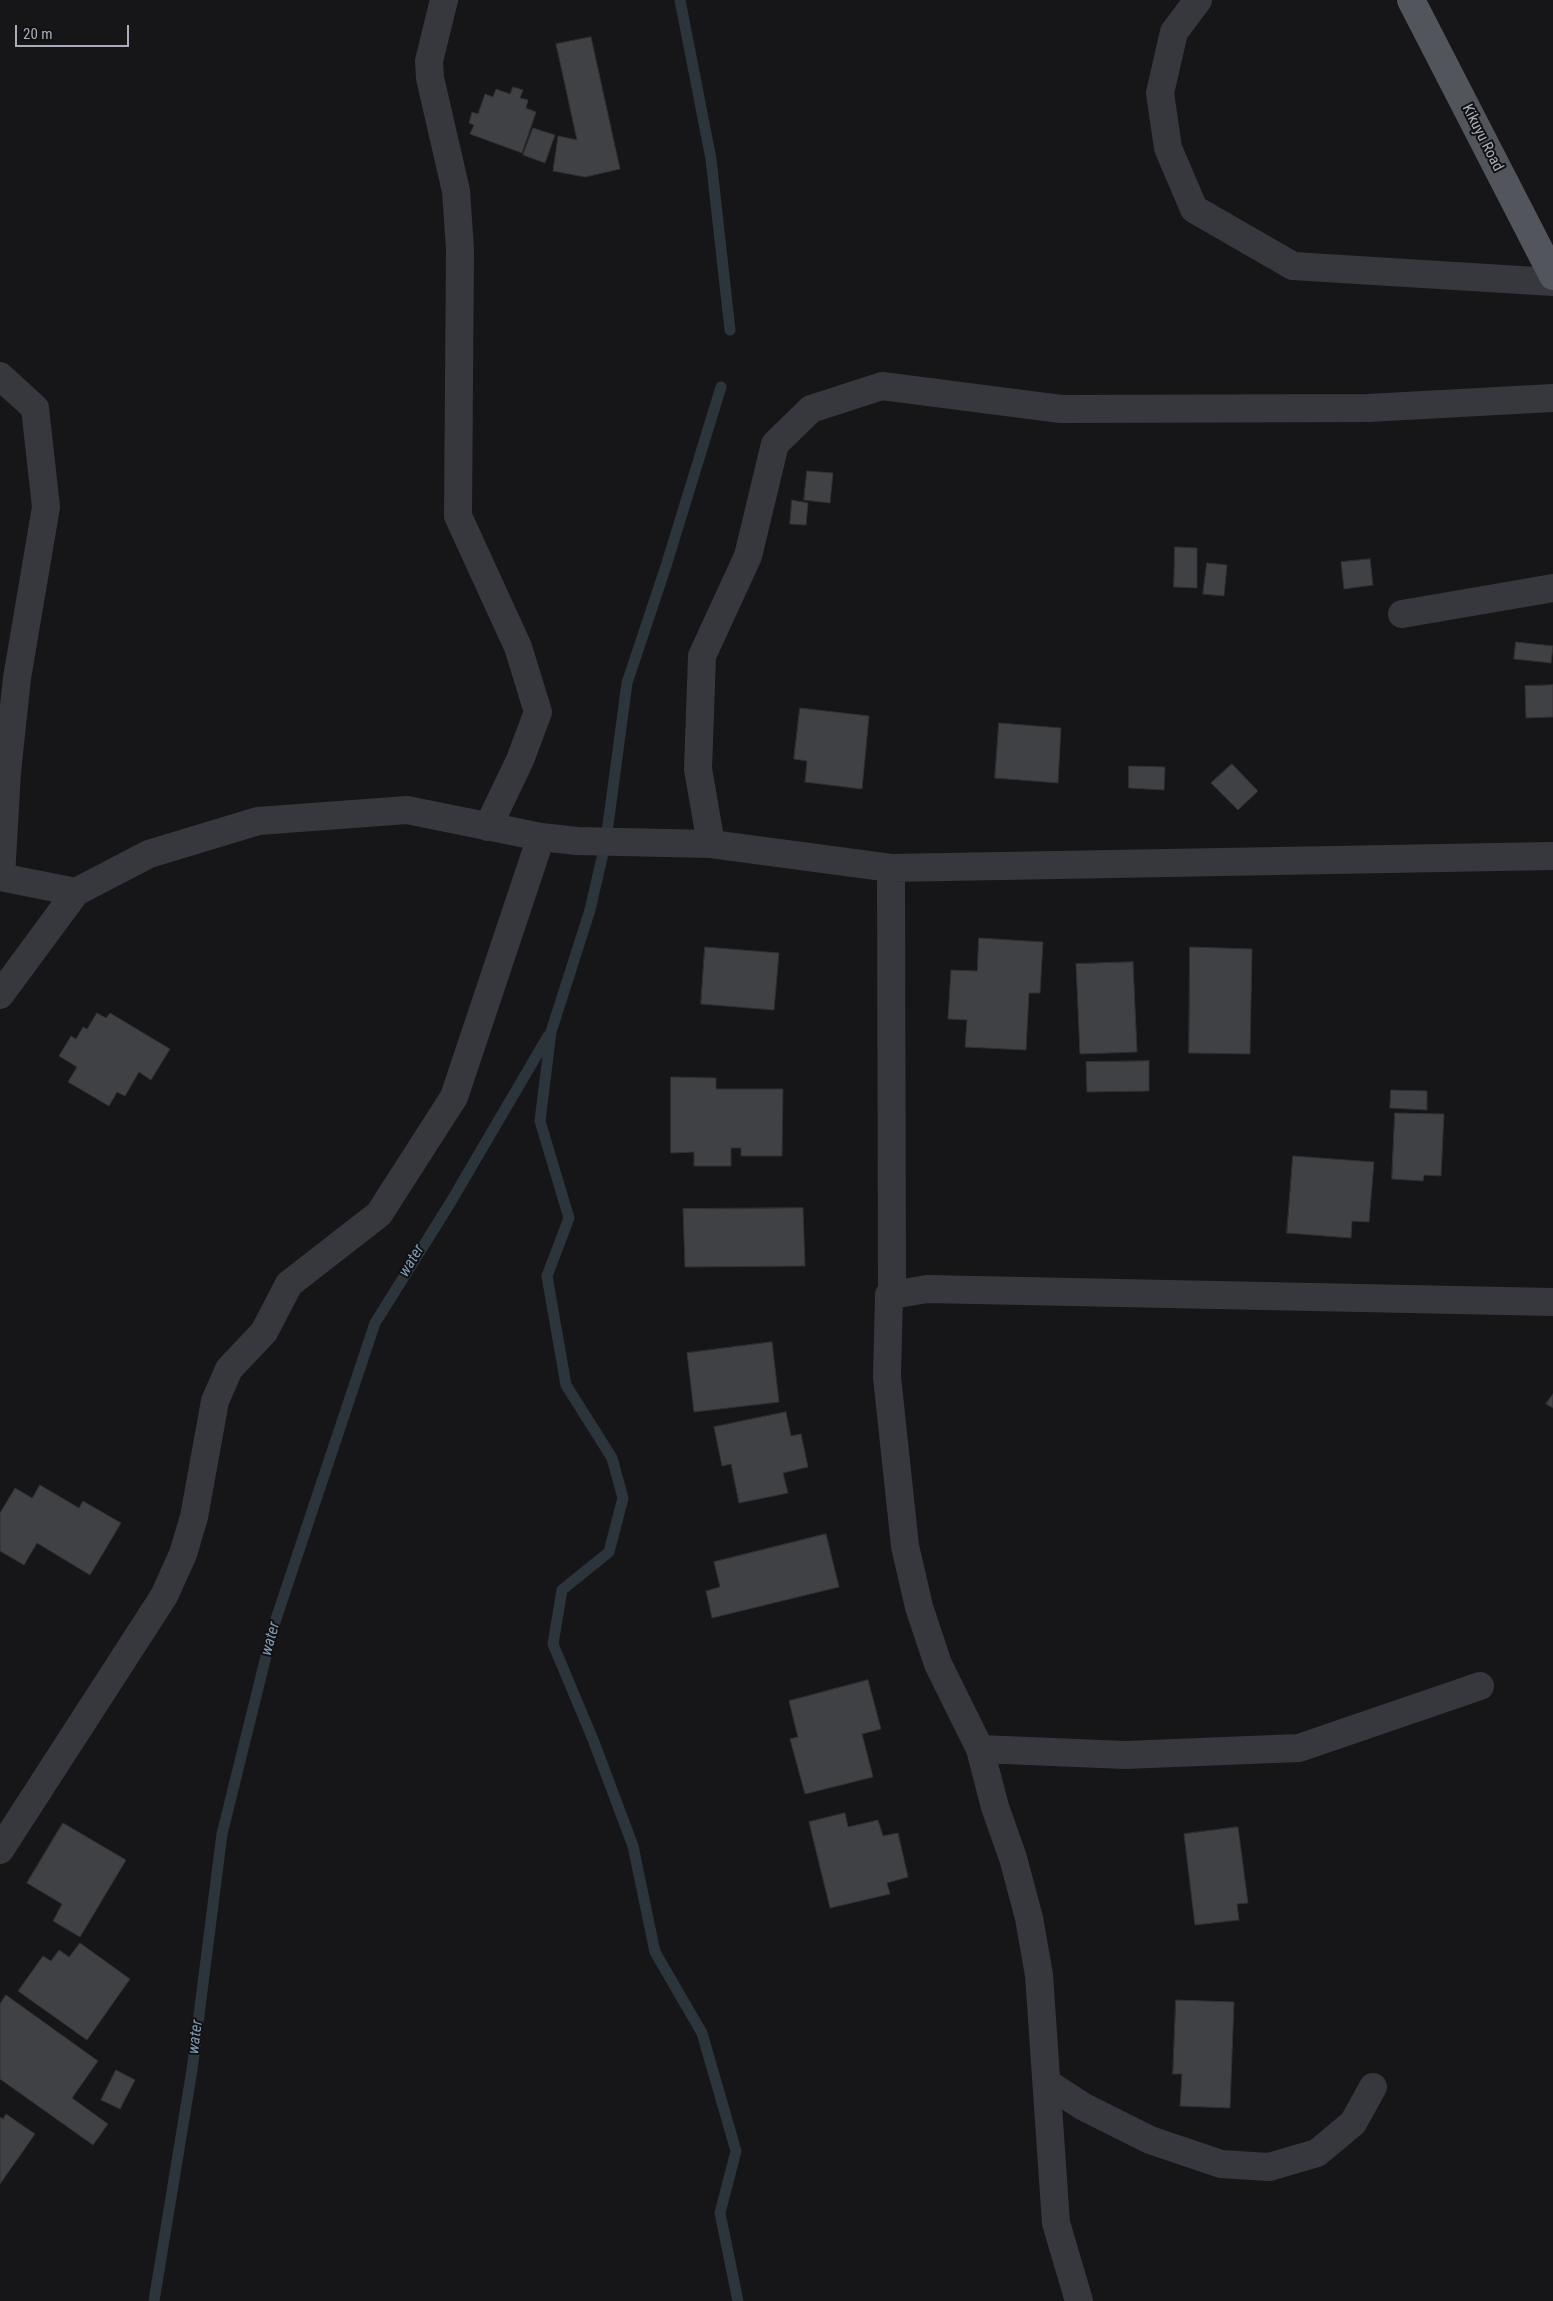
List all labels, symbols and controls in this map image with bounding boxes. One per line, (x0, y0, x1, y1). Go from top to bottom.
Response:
scale bar (18, 15, 131, 47)
text: 20 m (23, 25, 53, 43)
street label: Kikuyu Road (1457, 102, 1507, 174)
water label: water (395, 1241, 429, 1281)
water label: water (257, 1620, 285, 1658)
water label: water (184, 2019, 208, 2055)

